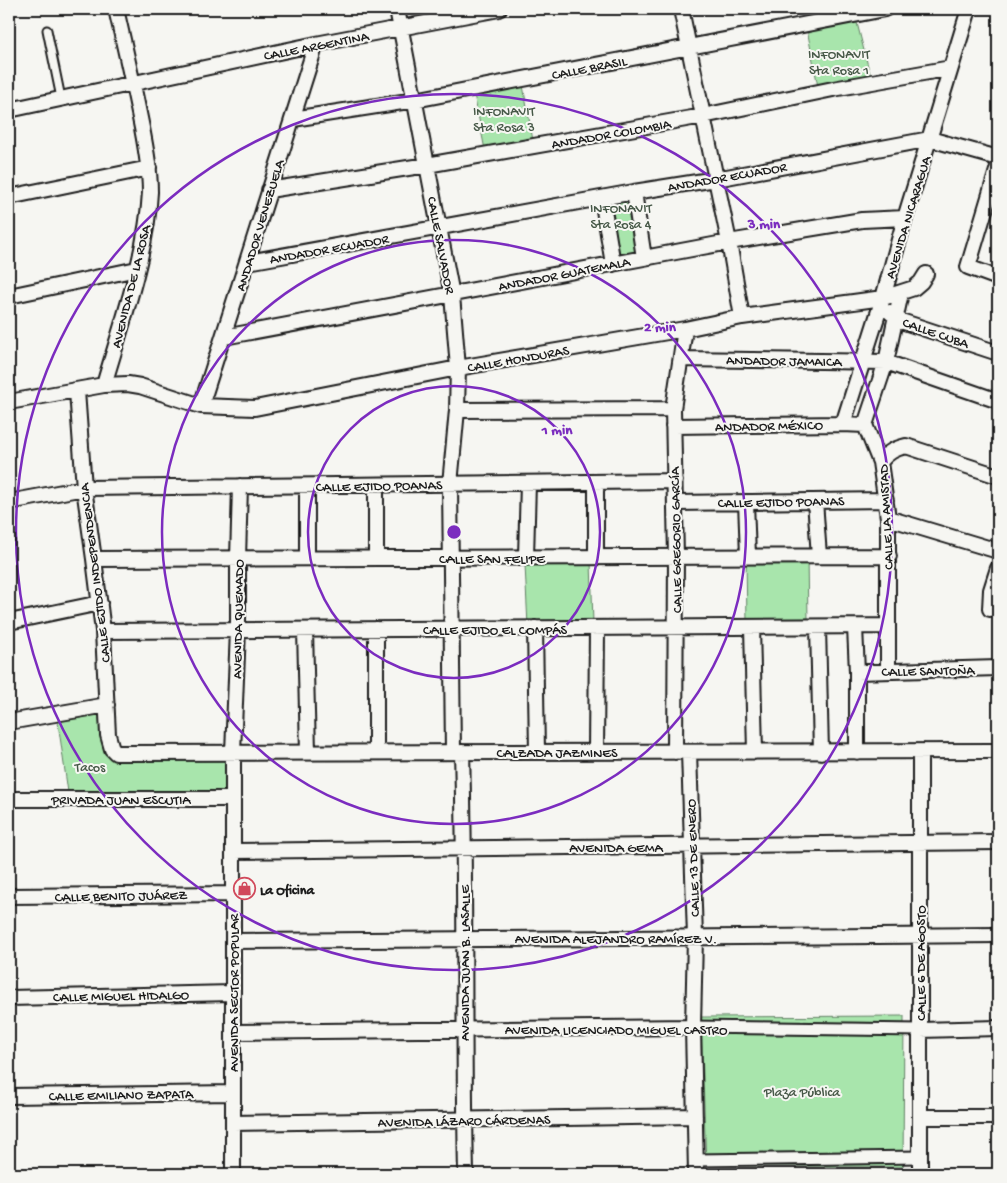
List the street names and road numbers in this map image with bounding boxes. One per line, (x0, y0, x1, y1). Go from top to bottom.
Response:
street label: CALLE ARGENTINA (263, 29, 371, 66)
street label: CALLE BRASIL (551, 54, 629, 85)
street label: ANDADOR COLOMBIA (550, 116, 673, 154)
street label: AVENIDA NICARAGUA (883, 154, 936, 281)
street label: ANDADOR VENEZUELA (233, 157, 290, 294)
street label: ANDADOR ECUADOR (667, 160, 789, 197)
street label: CALLE SALVADOR (422, 195, 457, 296)
street label: AVENIDA DE LA ROSA (109, 223, 156, 350)
street label: ANDADOR ECUADOR (269, 232, 391, 269)
street label: ANDADOR GUATEMALA (497, 254, 632, 297)
street label: CALLE CUBA (900, 315, 971, 354)
street label: CALLE HONDURAS (466, 343, 571, 378)
street label: ANDADOR JAMAICA (726, 353, 843, 372)
street label: ANDADOR MÉXICO (715, 418, 824, 437)
street label: CALLE LA AMISTAD (876, 463, 899, 570)
street label: CALLE GREGORIO GARCÍA (668, 466, 687, 613)
street label: CALLE EJIDO POANAS (315, 478, 443, 497)
street label: CALLE EJIDO INDEPENDENCIA (77, 481, 116, 663)
street label: CALLE EJIDO POANAS (717, 494, 845, 513)
street label: CALLE SAN FELIPE (439, 552, 546, 569)
street label: AVENIDA QUEMADO (230, 558, 249, 679)
street label: CALLE EJIDO EL COMPÁS (423, 623, 567, 640)
street label: CALLE SANTOÑA (881, 663, 976, 682)
street label: CALZADA JAZMINES (496, 746, 618, 763)
street label: PRIVADA JUAN ESCUTIA (50, 793, 191, 810)
street label: CALLE 13 DE ENERO (684, 798, 705, 917)
street label: AVENIDA GEMA (569, 841, 663, 858)
street label: AVENIDA JUAN B. LASALLE (458, 884, 475, 1041)
street label: CALLE BENITO JUÁREZ (55, 888, 188, 907)
street label: CALLE 6 DE AGOSTO (914, 905, 931, 1021)
street label: AVENIDA SECTOR POPULAR (227, 913, 244, 1072)
street label: AVENIDA ALEJANDRO RAMÍREZ V. (515, 932, 717, 949)
street label: CALLE MIGUEL HIDALGO (53, 988, 190, 1007)
street label: AVENIDA LICENCIADO MIGUEL CASTRO (505, 1023, 728, 1040)
street label: CALLE EMILIANO ZAPATA (49, 1087, 194, 1106)
street label: AVENIDA LÁZARO CÁRDENAS (378, 1112, 551, 1133)

